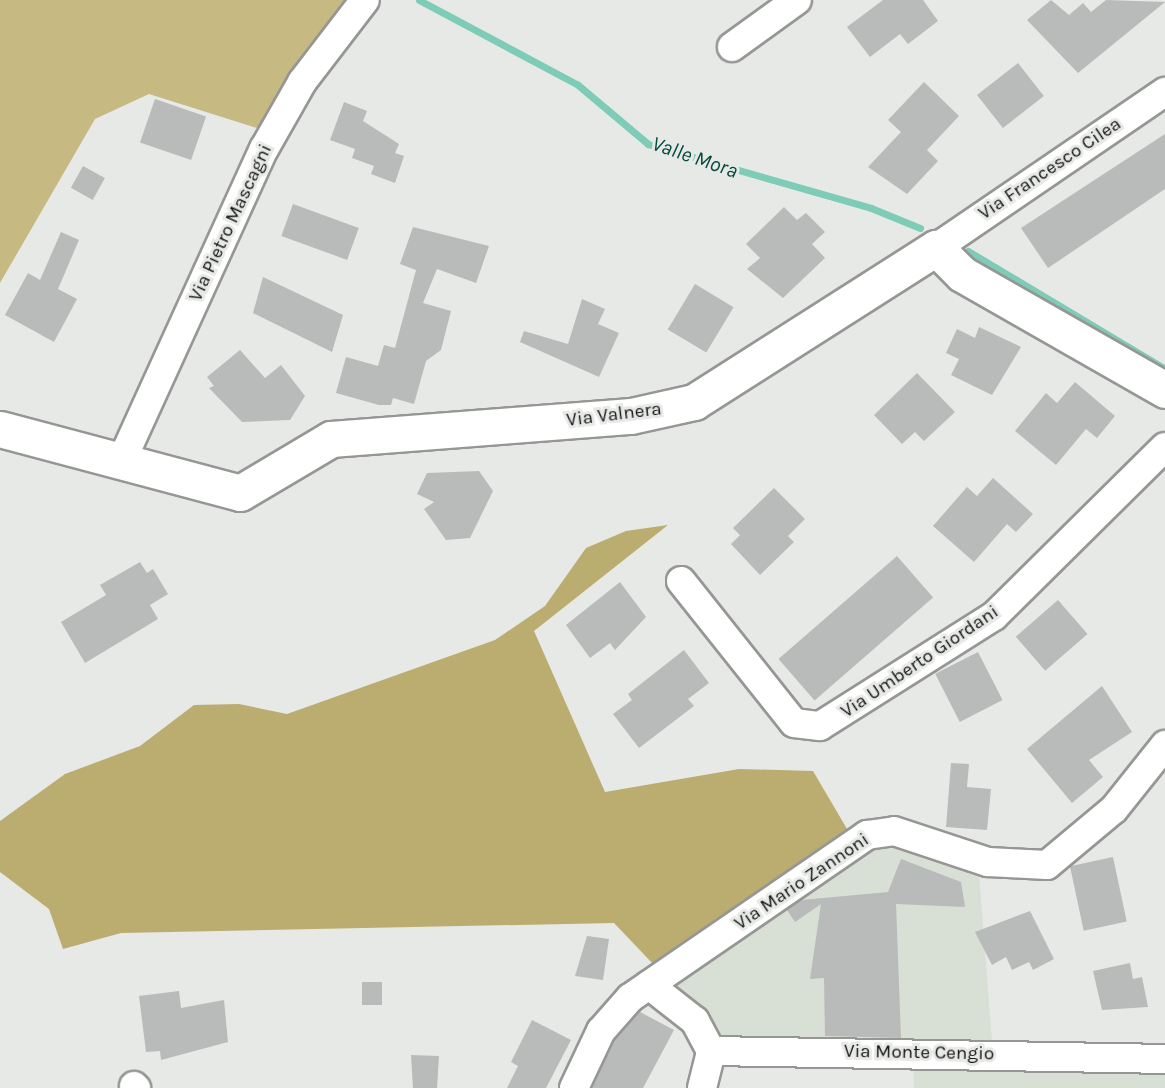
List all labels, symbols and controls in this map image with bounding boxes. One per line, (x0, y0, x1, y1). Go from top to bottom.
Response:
street label: Via Francesco Cilea (974, 113, 1126, 225)
water label: Valle Mora (649, 131, 741, 183)
street label: Via Pietro Mascagni (185, 141, 277, 305)
street label: Via Valnera (565, 398, 663, 432)
street label: Via Umberto Giordani (837, 601, 1003, 723)
street label: Via Mario Zannoni (730, 829, 874, 935)
street label: Via Monte Cengio (844, 1040, 994, 1066)

